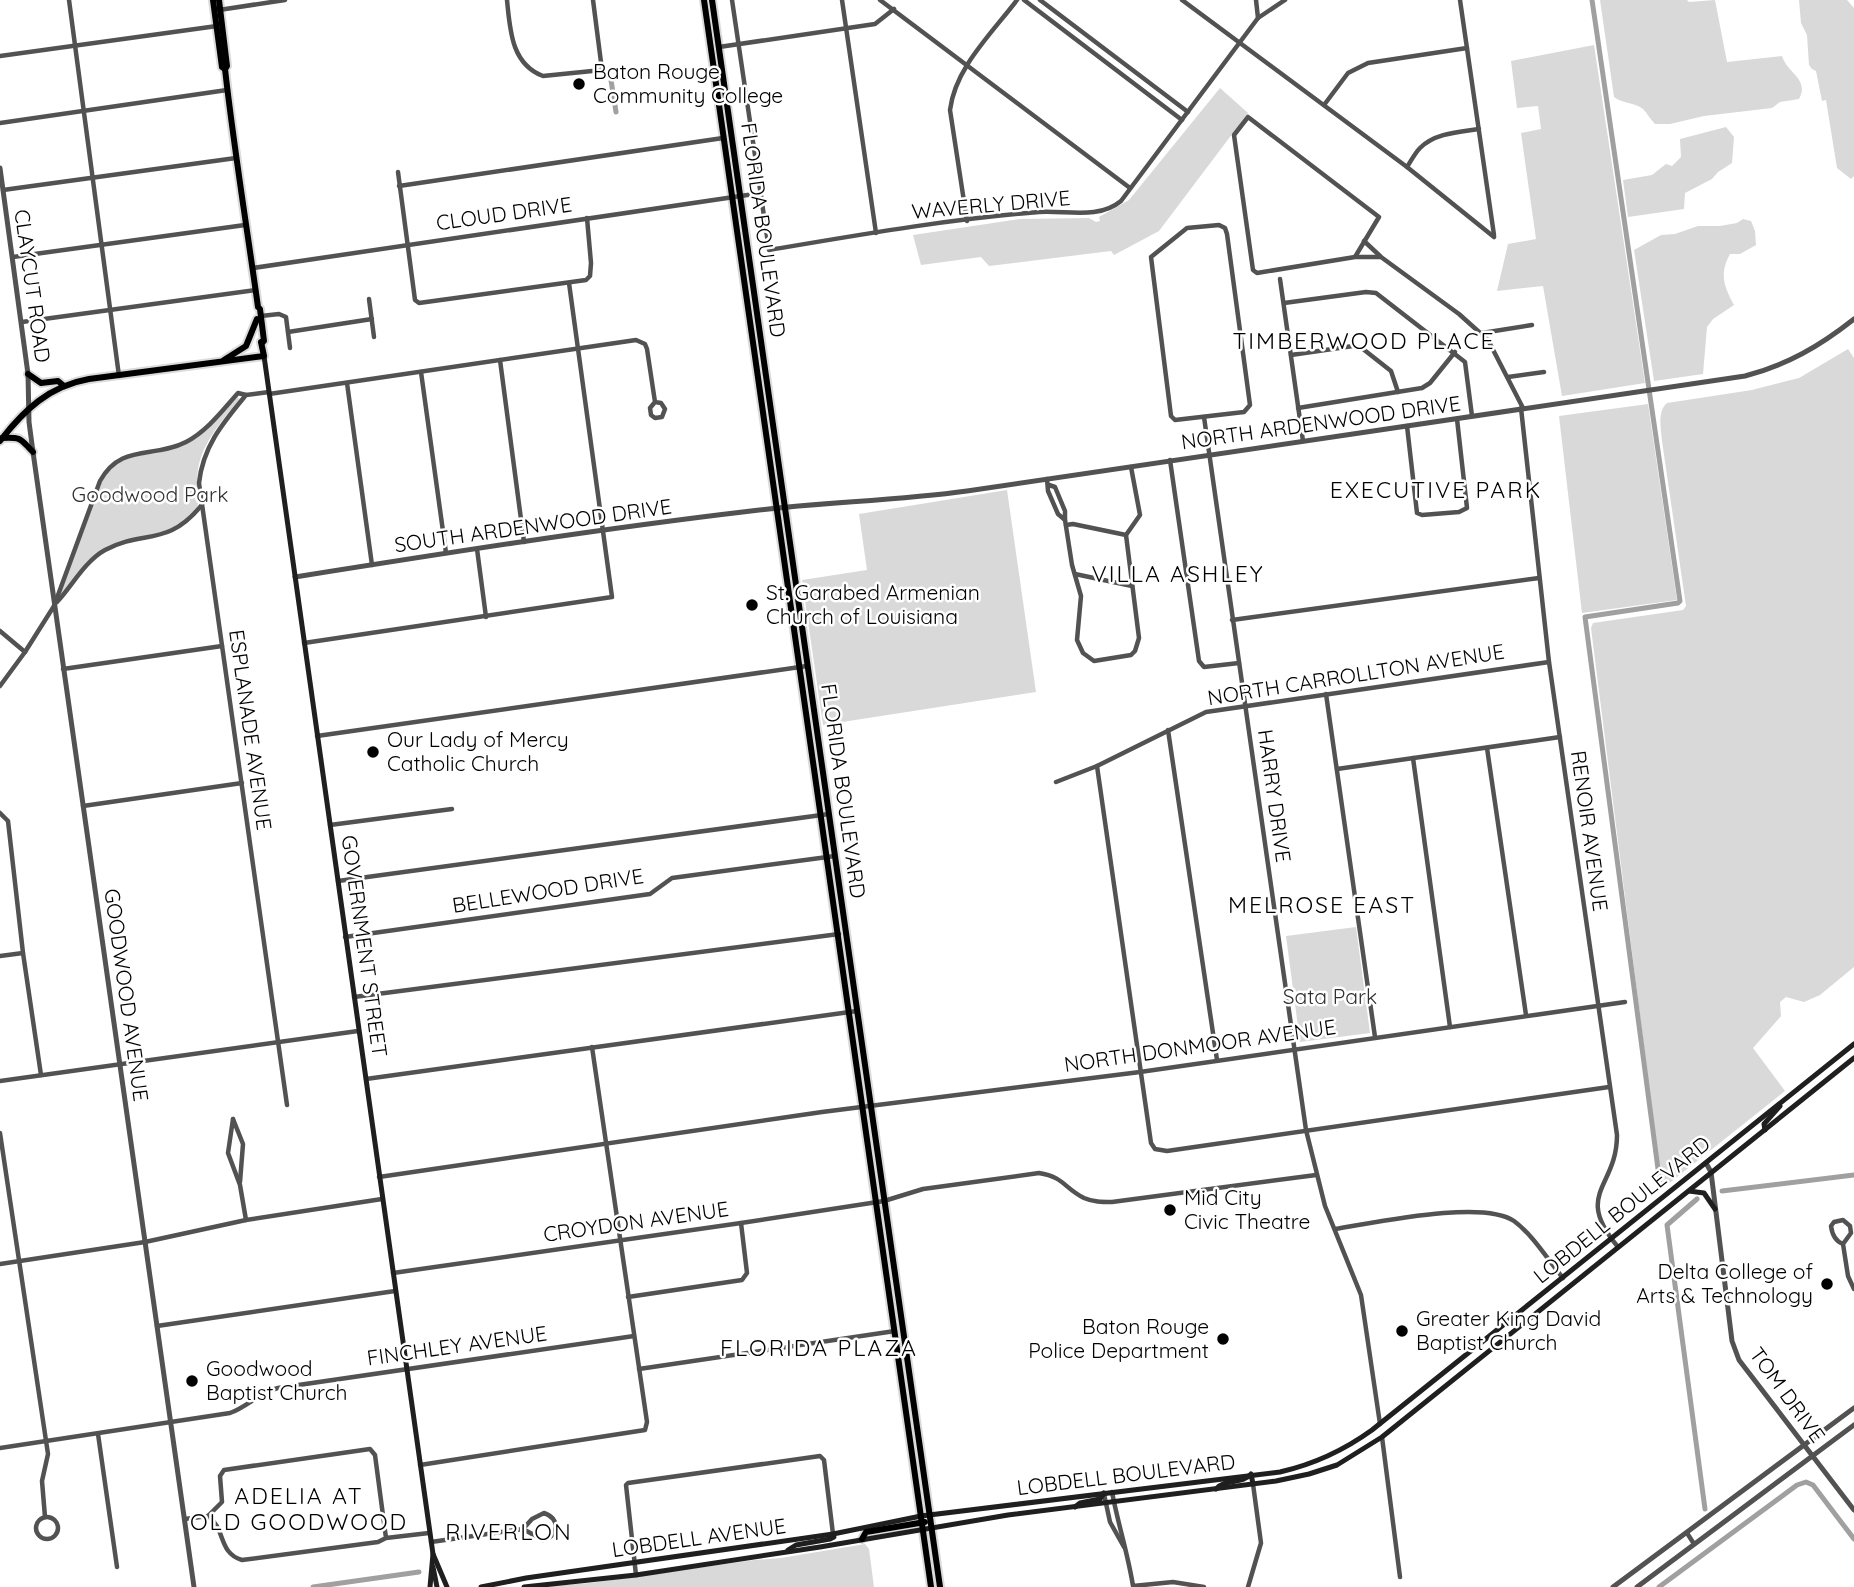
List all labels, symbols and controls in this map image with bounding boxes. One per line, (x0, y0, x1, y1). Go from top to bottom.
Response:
place label: Baton Rouge Community College (593, 58, 783, 108)
marker: Baton Rouge Community College (571, 76, 587, 92)
street label: FLORIDA BOULEVARD (736, 121, 792, 339)
street label: WAVERLY DRIVE (911, 184, 1071, 224)
street label: CLOUD DRIVE (434, 191, 573, 235)
street label: CLAYCUT ROAD (9, 208, 57, 364)
district label: TIMBERWOOD PLACE (1232, 326, 1496, 355)
street label: NORTH ARDENWOOD DRIVE (1179, 390, 1462, 455)
district label: EXECUTIVE PARK (1330, 475, 1542, 504)
park label: Goodwood Park (72, 481, 228, 507)
street label: SOUTH ARDENWOOD DRIVE (392, 493, 673, 557)
district label: VILLA ASHLEY (1091, 559, 1265, 588)
place label: St. Garabed Armenian Church of Louisiana (766, 579, 980, 629)
marker: St. Garabed Armenian Church of Louisiana (744, 597, 760, 613)
street label: ESPLANADE AVENUE (224, 628, 278, 832)
street label: NORTH CARROLLTON AVENUE (1206, 638, 1506, 710)
street label: FLORIDA BOULEVARD (816, 682, 872, 900)
place label: Our Lady of Mercy Catholic Church (387, 726, 569, 776)
street label: HARRY DRIVE (1253, 728, 1297, 864)
marker: Our Lady of Mercy Catholic Church (365, 744, 381, 760)
street label: RENOIR AVENUE (1566, 749, 1614, 913)
street label: GOVERNMENT STREET (337, 833, 393, 1058)
street label: BELLEWOOD DRIVE (450, 862, 645, 918)
street label: GOODWOOD AVENUE (99, 887, 155, 1103)
district label: MELROSE EAST (1228, 890, 1416, 919)
park label: Sata Park (1283, 983, 1377, 1009)
street label: NORTH DONMOOR AVENUE (1062, 1013, 1337, 1077)
street label: LOBDELL BOULEVARD (1528, 1130, 1715, 1288)
place label: Mid City Civic Theatre (1184, 1184, 1310, 1234)
street label: CROYDON AVENUE (542, 1195, 730, 1247)
marker: Mid City Civic Theatre (1162, 1202, 1178, 1218)
place label: Delta College of Arts & Technology (1636, 1258, 1813, 1308)
marker: Delta College of Arts & Technology (1819, 1276, 1835, 1292)
place label: Greater King David Baptist Church (1416, 1305, 1601, 1355)
place label: Baton Rouge Police Department (1028, 1313, 1209, 1363)
street label: FINCHLEY AVENUE (365, 1320, 549, 1371)
marker: Greater King David Baptist Church (1394, 1323, 1410, 1339)
marker: Baton Rouge Police Department (1215, 1331, 1231, 1347)
district label: FLORIDA PLAZA (720, 1333, 918, 1362)
street label: TOM DRIVE (1744, 1342, 1831, 1447)
place label: Goodwood Baptist Church (206, 1355, 347, 1405)
marker: Goodwood Baptist Church (184, 1373, 200, 1389)
street label: LOBDELL BOULEVARD (1015, 1448, 1236, 1500)
district label: ADELIA AT OLD GOODWOOD (190, 1481, 408, 1536)
street label: LOBDELL AVENUE (610, 1512, 788, 1562)
district label: RIVERLON (445, 1517, 573, 1546)

